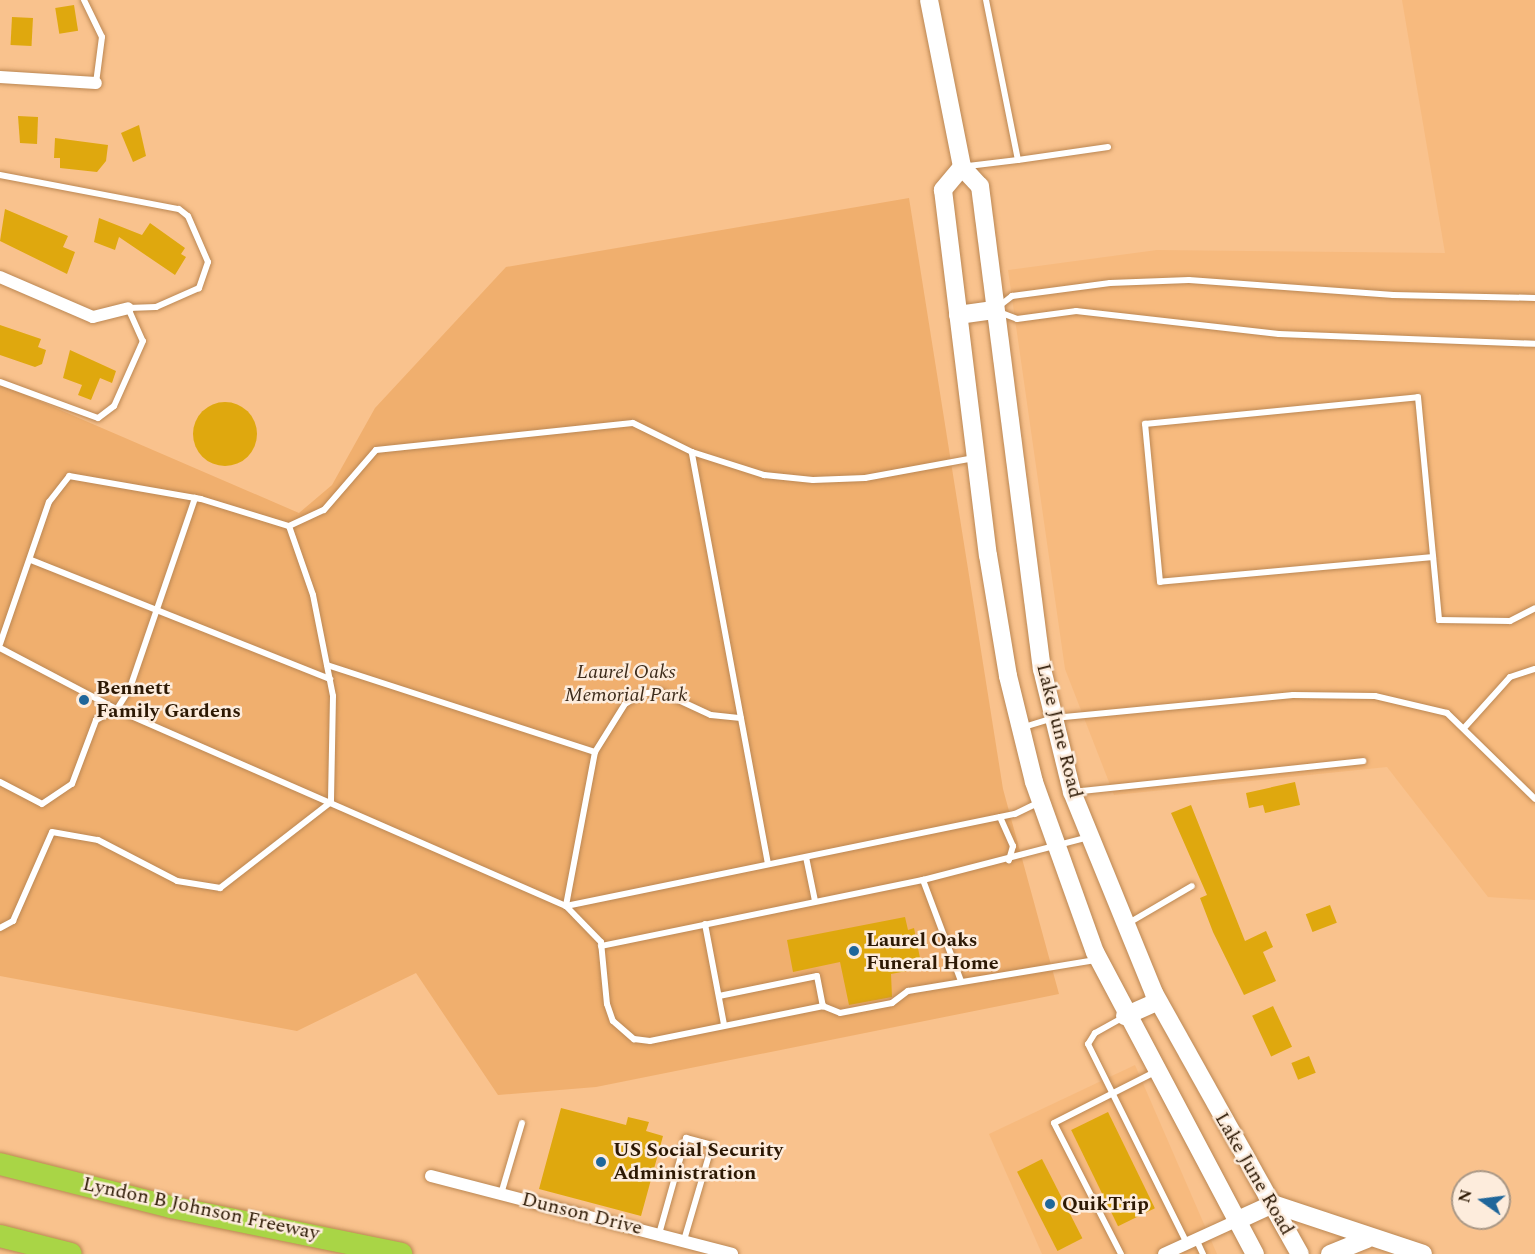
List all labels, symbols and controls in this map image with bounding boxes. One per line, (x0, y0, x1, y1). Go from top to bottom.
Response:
park label: Laurel Oaks Memorial Park (564, 661, 688, 708)
street label: Lake June Road (1031, 661, 1087, 801)
place label: Bennett Family Gardens (96, 676, 241, 723)
marker: Bennett Family Gardens (77, 693, 91, 707)
place label: Laurel Oaks Funeral Home (866, 928, 999, 975)
marker: Laurel Oaks Funeral Home (847, 944, 861, 958)
street label: Lake June Road (1209, 1108, 1299, 1240)
place label: US Social Security Administration (613, 1138, 783, 1185)
marker: US Social Security Administration (594, 1155, 608, 1169)
north arrow (1451, 1170, 1511, 1230)
street label: Lyndon B Johnson Freeway (80, 1172, 322, 1246)
street label: Dunson Drive (519, 1187, 645, 1241)
text: N (1452, 1187, 1479, 1205)
place label: QuikTrip (1062, 1192, 1149, 1216)
marker: QuikTrip (1043, 1197, 1057, 1211)

